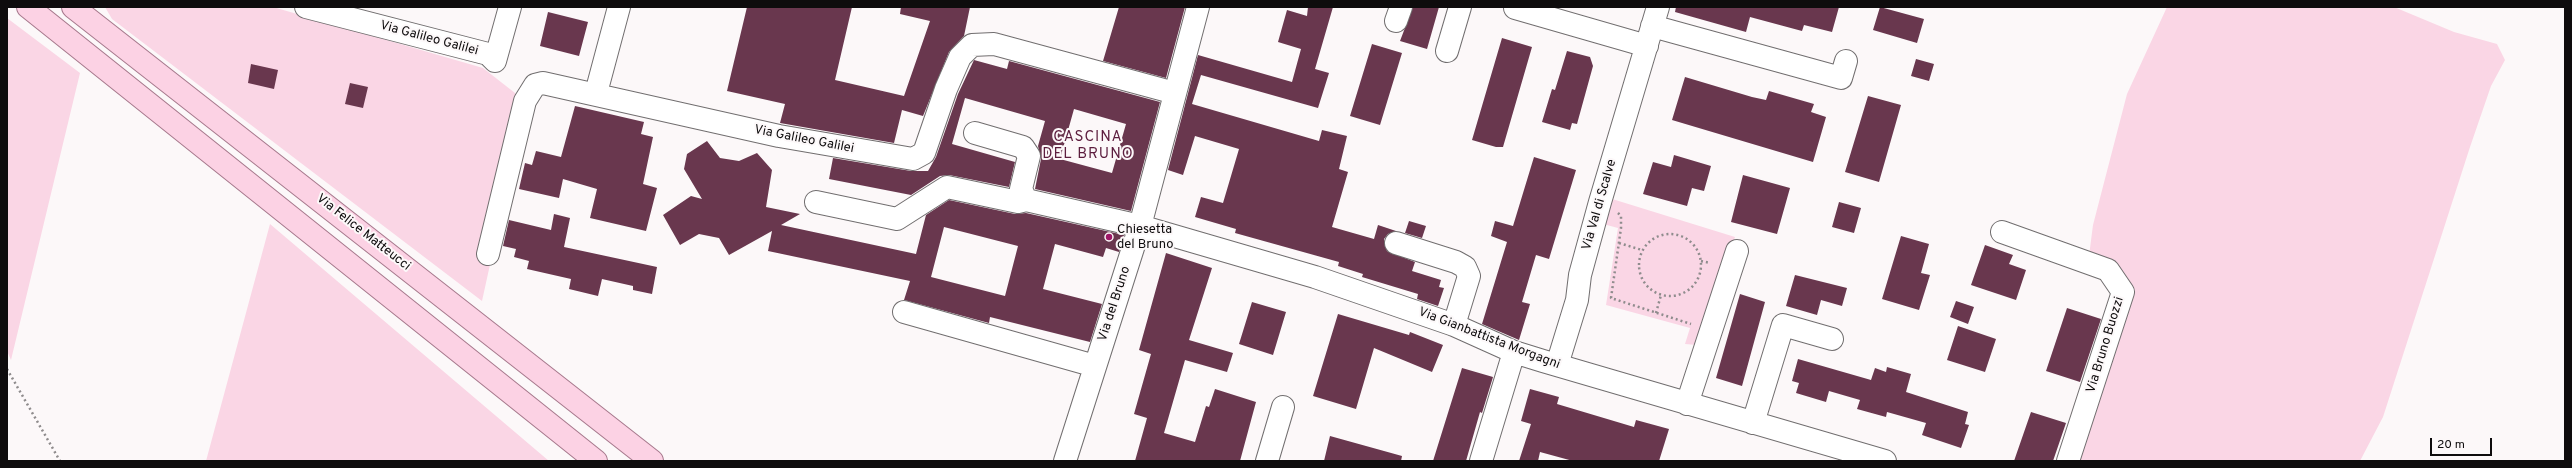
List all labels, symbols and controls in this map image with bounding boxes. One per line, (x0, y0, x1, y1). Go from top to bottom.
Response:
street label: Via Galileo Galilei (378, 18, 480, 60)
street label: Via Galileo Galilei (753, 123, 855, 157)
district label: CASCINA DEL BRUNO (1042, 129, 1134, 164)
street label: Via Val di Scalve (1580, 158, 1620, 252)
street label: Via Felice Matteucci (313, 191, 413, 275)
place label: Chiesetta del Bruno (1117, 222, 1173, 253)
marker: Chiesetta del Bruno (1104, 232, 1114, 242)
street label: Via del Bruno (1096, 264, 1134, 344)
street label: Via Bruno Buozzi (2084, 295, 2128, 395)
street label: Via Gianbattista Morgagni (1416, 305, 1562, 373)
scale bar (2432, 430, 2494, 456)
text: 20 m (2437, 437, 2465, 453)

